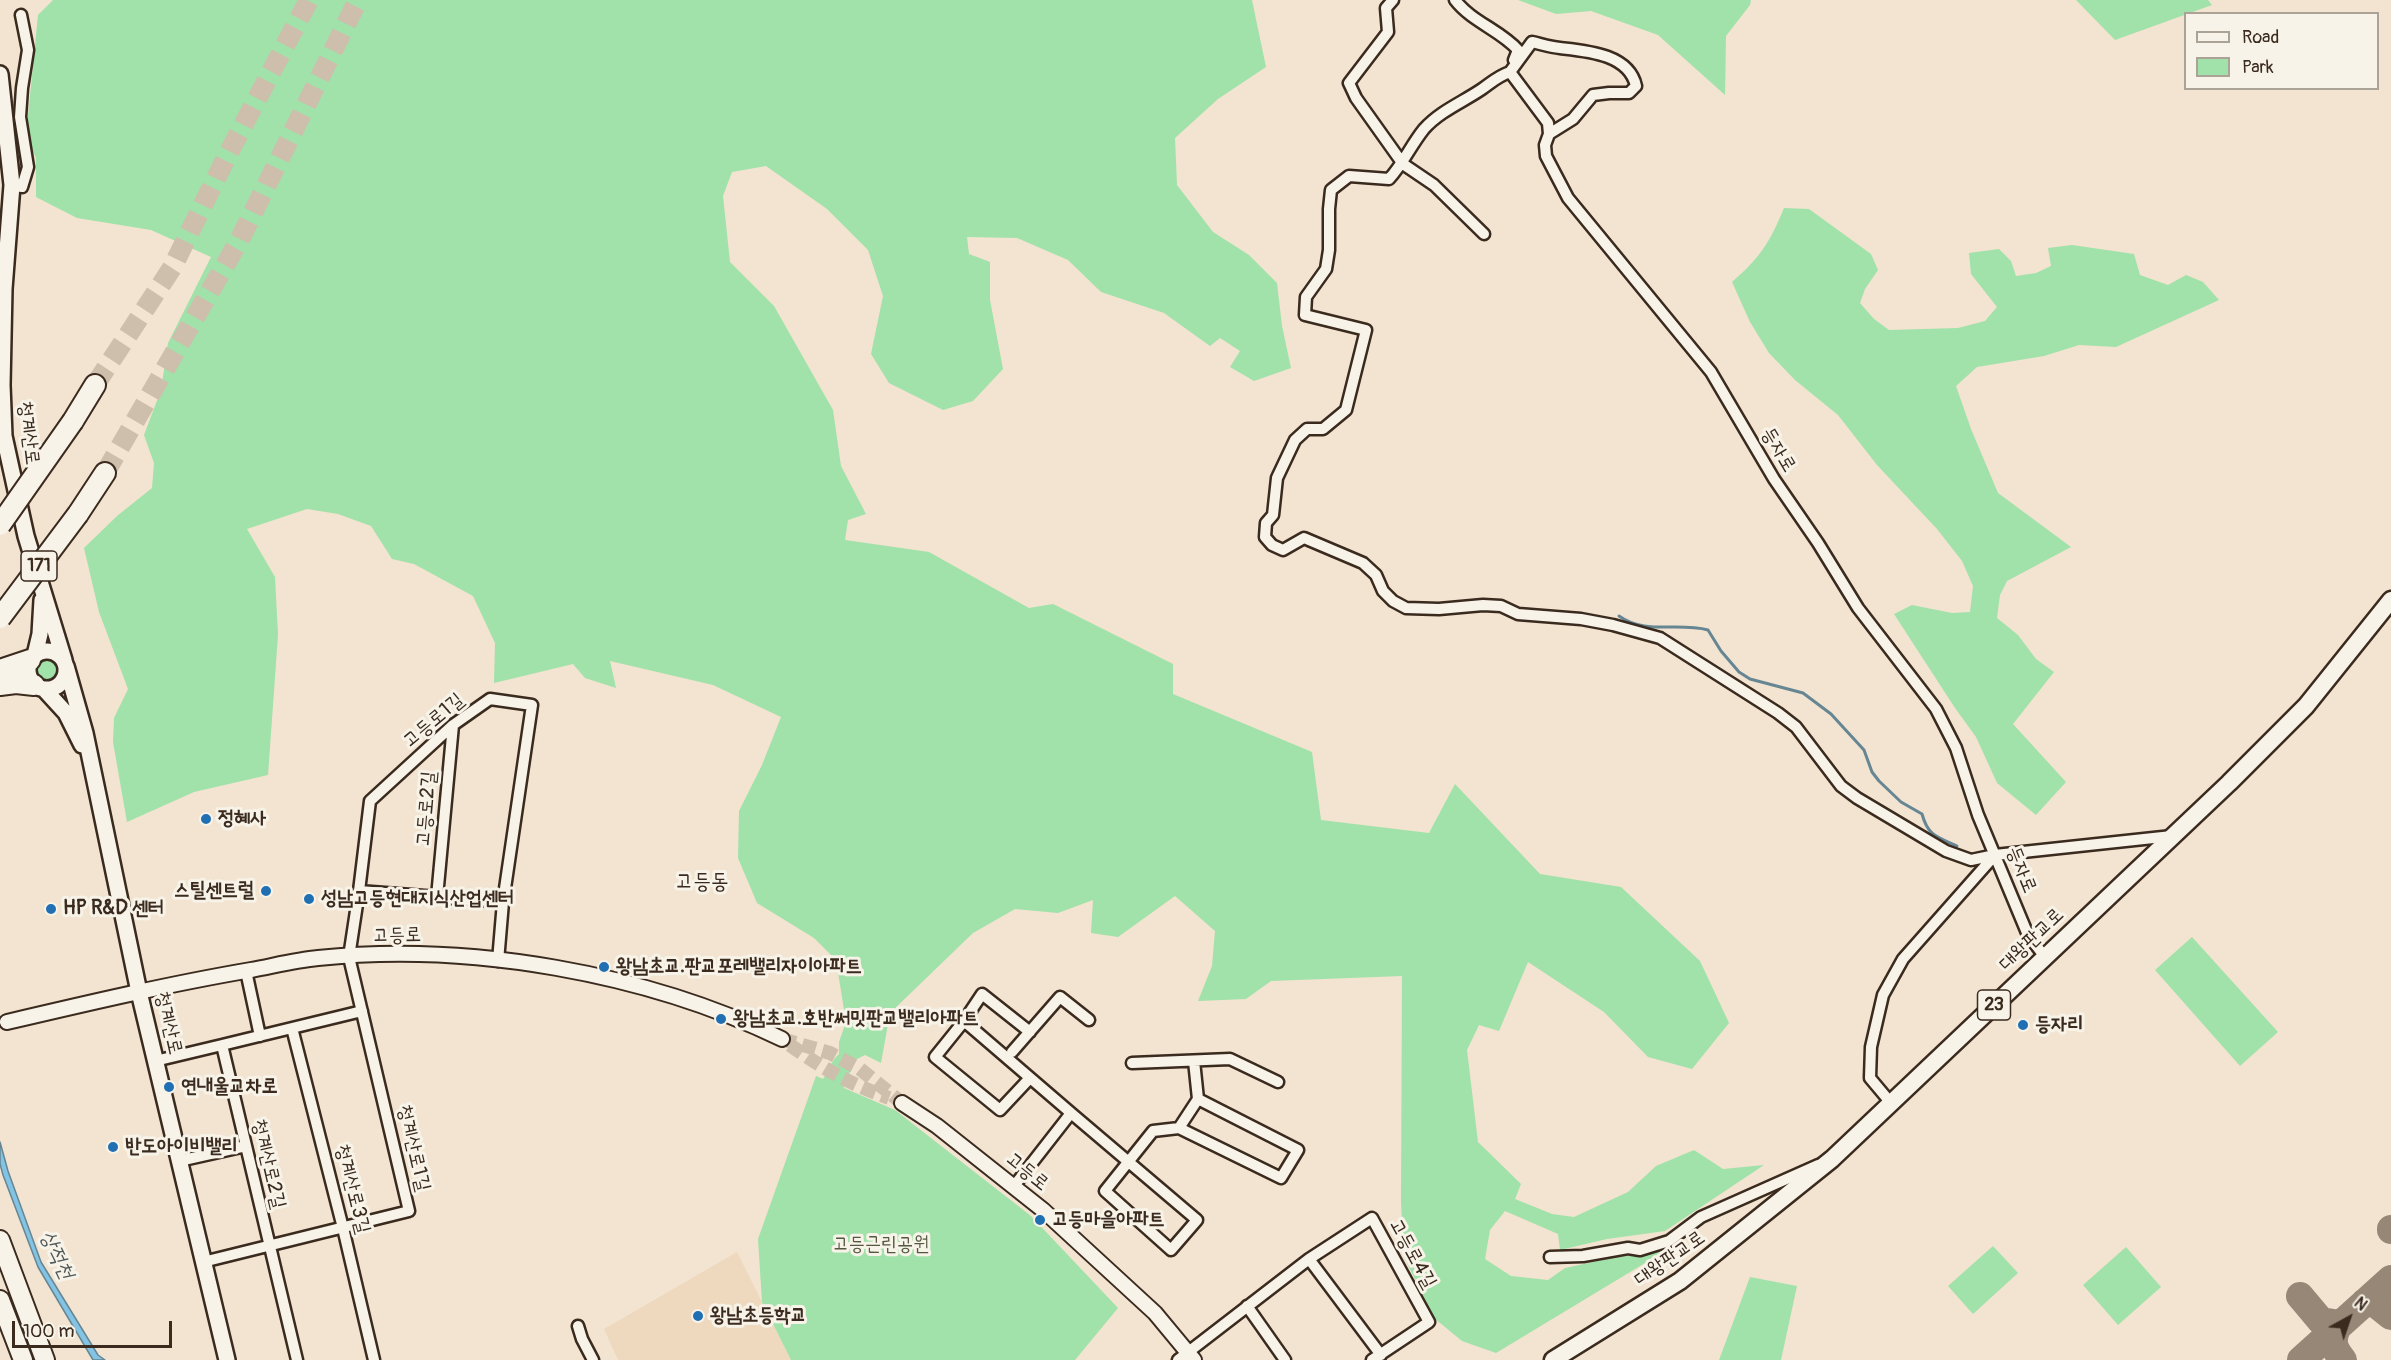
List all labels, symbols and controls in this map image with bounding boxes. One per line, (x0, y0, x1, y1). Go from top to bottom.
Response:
legend (2184, 12, 2379, 90)
text: Road (2242, 26, 2279, 49)
text: Park (2242, 56, 2274, 79)
street label: 청계산로 (12, 400, 44, 466)
street label: 등자로 (1755, 423, 1801, 477)
road number: 171 (21, 551, 57, 581)
street label: 고등로1길 (399, 689, 469, 753)
street label: 고등로2길 (412, 770, 442, 848)
place label: 정혜사 (218, 807, 266, 831)
marker: 정혜사 (199, 812, 213, 826)
street label: 등자로 (2001, 843, 2041, 897)
district label: 고등동 (675, 869, 729, 895)
place label: 스틸센트럴 (174, 879, 254, 903)
marker: 스틸센트럴 (259, 884, 273, 898)
place label: 성남고등현대지식산업센터 (321, 887, 514, 911)
marker: 성남고등현대지식산업센터 (302, 892, 316, 906)
place label: HP R&D 센터 (63, 897, 164, 921)
marker: HP R&D 센터 (44, 902, 58, 916)
street label: 대왕판교로 (1995, 903, 2069, 977)
street label: 고등로 (373, 924, 421, 948)
place label: 왕남초교.판교포레밸리자이아파트 (616, 955, 862, 979)
marker: 왕남초교.판교포레밸리자이아파트 (597, 960, 611, 974)
street label: 청계산로 (149, 989, 187, 1057)
road number: 23 (1978, 990, 2010, 1020)
place label: 왕남초교.호반써밋판교밸리아파트 (733, 1007, 979, 1031)
marker: 왕남초교.호반써밋판교밸리아파트 (714, 1012, 728, 1026)
place label: 등자리 (2035, 1013, 2083, 1037)
marker: 등자리 (2016, 1018, 2030, 1032)
place label: 연내울교차로 (181, 1075, 278, 1099)
marker: 연내울교차로 (162, 1080, 176, 1094)
street label: 청계산로1길 (391, 1102, 435, 1194)
street label: 청계산로2길 (246, 1117, 290, 1211)
place label: 반도아이비밸리 (125, 1135, 238, 1159)
marker: 반도아이비밸리 (106, 1140, 120, 1154)
street label: 청계산로3길 (329, 1142, 375, 1236)
street label: 고등로 (1001, 1147, 1053, 1197)
place label: 고등마을아파트 (1052, 1208, 1165, 1232)
marker: 고등마을아파트 (1033, 1213, 1047, 1227)
street label: 고등로4길 (1383, 1215, 1441, 1293)
street label: 대왕판교로 (1630, 1226, 1710, 1292)
water label: 상적천 (34, 1227, 78, 1283)
park label: 고등근린공원 (833, 1233, 929, 1257)
north arrow (2319, 1288, 2379, 1348)
text: N (2350, 1293, 2371, 1315)
place label: 왕남초등학교 (710, 1304, 807, 1328)
scale bar (15, 1309, 176, 1347)
marker: 왕남초등학교 (691, 1309, 705, 1323)
text: 100 m (23, 1320, 75, 1343)

